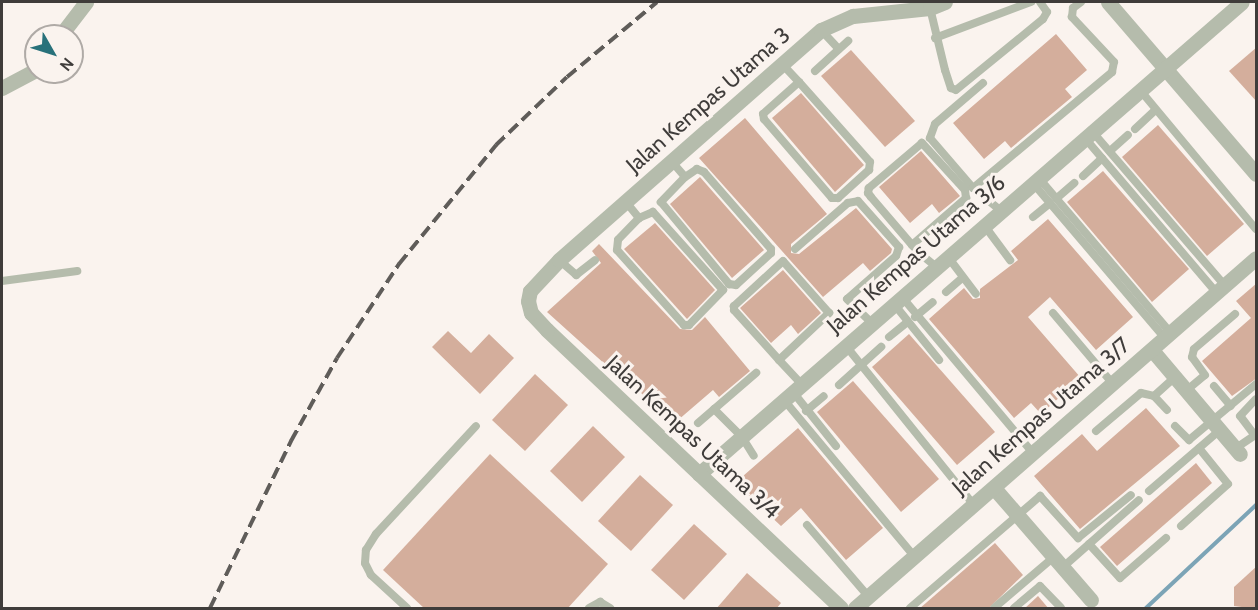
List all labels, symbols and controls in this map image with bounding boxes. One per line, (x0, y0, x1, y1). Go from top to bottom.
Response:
street label: Jalan Kempas Utama 3 (621, 22, 795, 178)
north arrow (24, 24, 84, 84)
text: N (56, 54, 78, 75)
street label: Jalan Kempas Utama 3/6 (821, 169, 1011, 339)
street label: Jalan Kempas Utama 3/7 (947, 332, 1135, 500)
street label: Jalan Kempas Utama 3/4 (601, 350, 785, 524)

